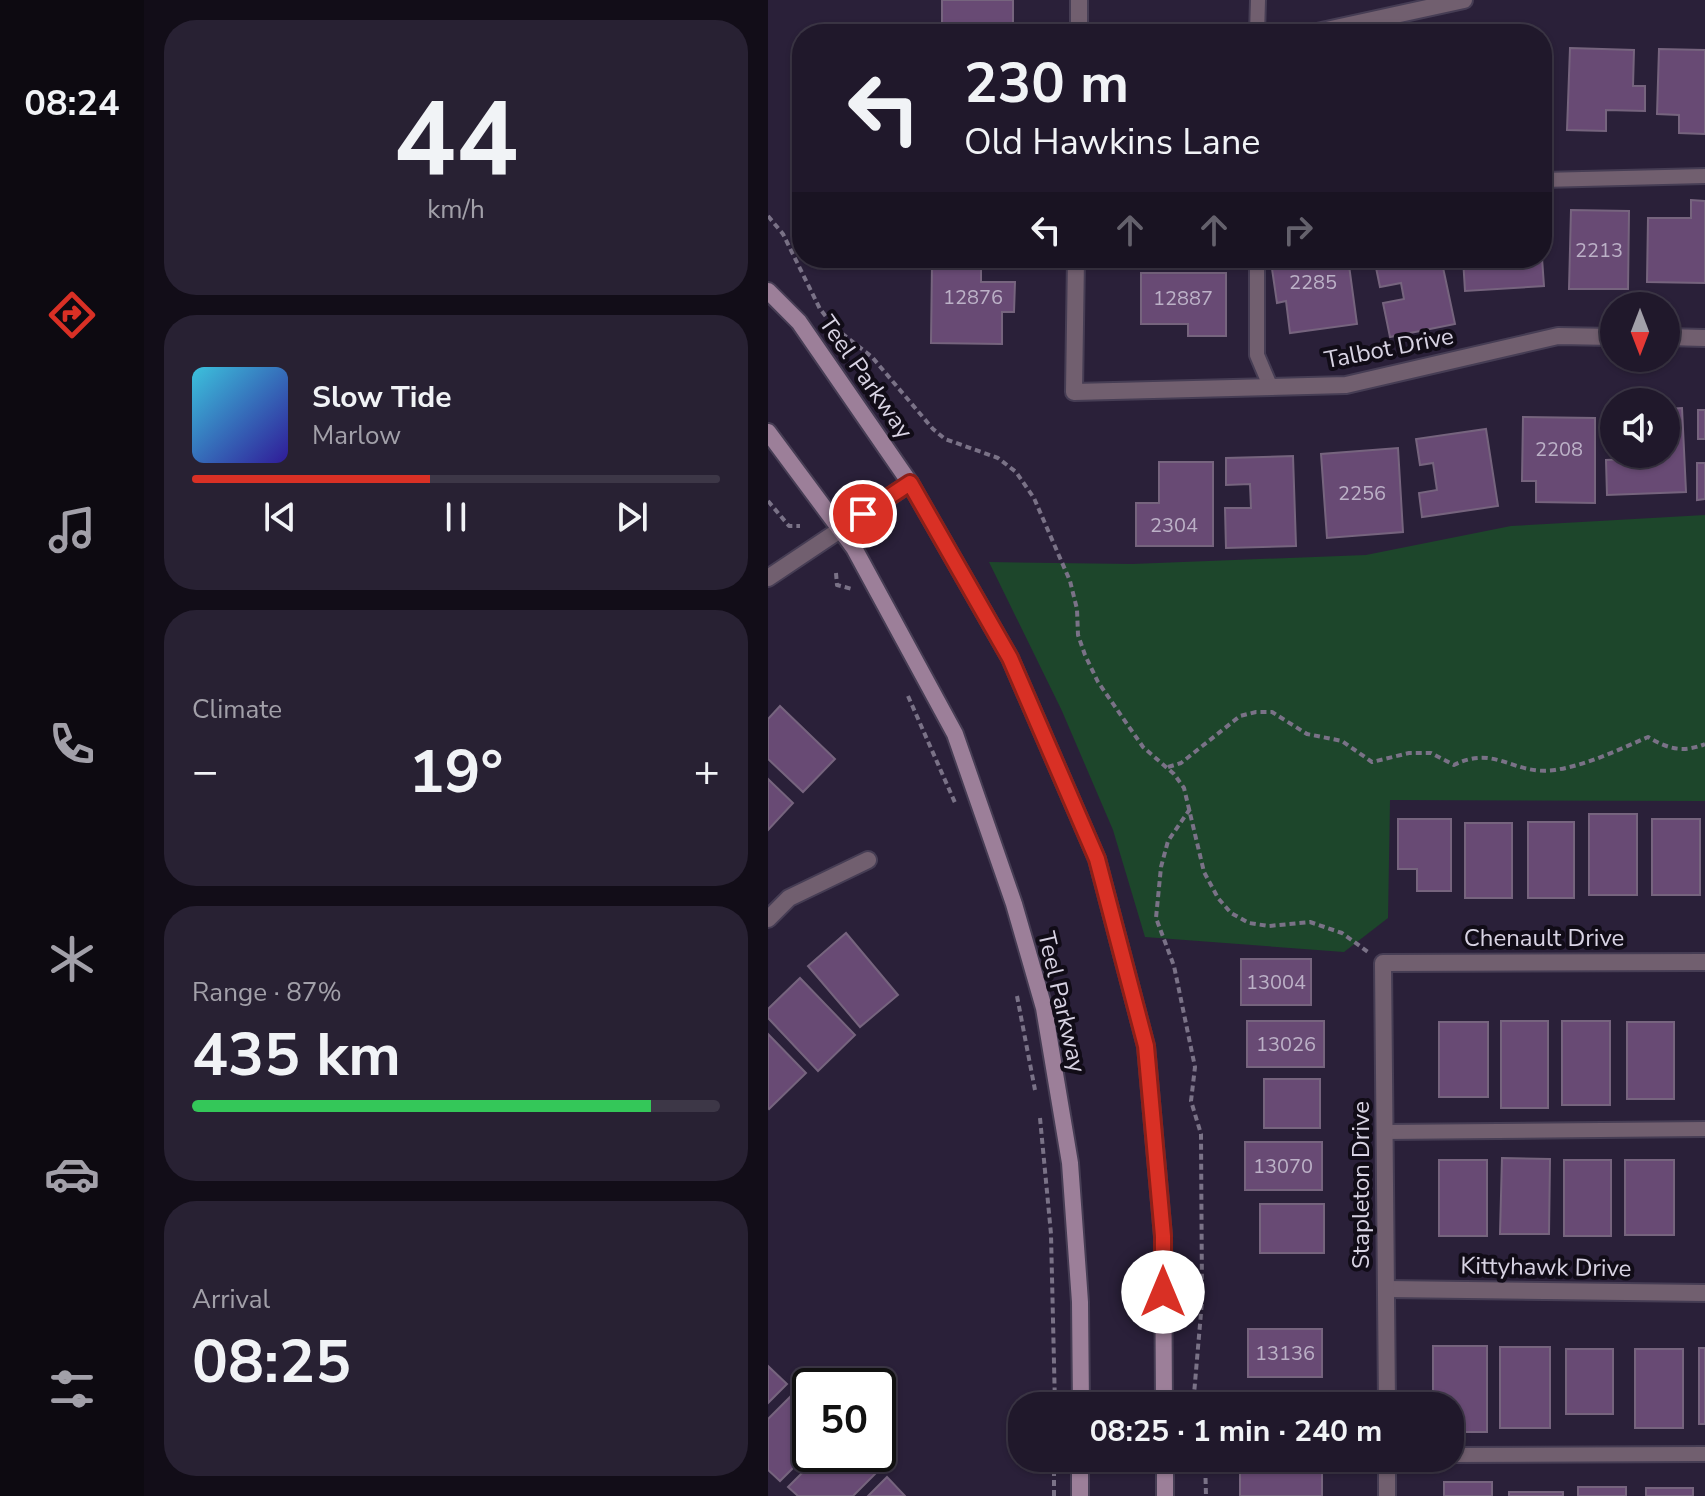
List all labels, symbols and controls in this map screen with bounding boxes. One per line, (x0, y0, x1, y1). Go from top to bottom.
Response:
text: 230 m (964, 45, 1129, 122)
icon: left (832, 56, 936, 160)
text: 44 (394, 69, 518, 211)
text: 08:24 (24, 79, 120, 128)
text: Old Hawkins Lane (964, 118, 1261, 167)
text: km/h (427, 192, 485, 227)
icon: left (1024, 208, 1068, 252)
icon: ahead (1108, 208, 1152, 252)
icon: ahead (1192, 208, 1236, 252)
icon: right (1276, 208, 1320, 252)
house number: 2213 (1575, 237, 1623, 264)
house number: 2285 (1289, 269, 1337, 296)
house number: 12876 (943, 284, 1003, 311)
house number: 12887 (1153, 285, 1213, 312)
icon: directions (44, 287, 100, 343)
north arrow (1600, 292, 1680, 372)
map controls (1600, 292, 1680, 468)
street label: Teel Parkway (812, 309, 921, 446)
street label: Talbot Drive (1322, 320, 1456, 376)
text: Slow Tide (312, 377, 452, 418)
button: sound (1600, 388, 1680, 468)
text: Marlow (312, 418, 401, 453)
house number: 2208 (1535, 436, 1583, 463)
pin (829, 480, 897, 548)
house number: 2256 (1338, 480, 1386, 507)
icon: arrive (841, 492, 885, 536)
icon: previous (258, 495, 302, 539)
icon: pause (434, 495, 478, 539)
icon: next (610, 495, 654, 539)
icon: music (44, 502, 100, 558)
house number: 2304 (1150, 512, 1198, 539)
text: Climate (192, 692, 282, 727)
icon: phone (44, 716, 100, 772)
text: 19° (409, 731, 503, 813)
text: − (192, 742, 218, 802)
text: + (694, 742, 720, 802)
street label: Chenault Drive (1464, 922, 1624, 954)
street label: Teel Parkway (1030, 928, 1094, 1076)
icon: climate (44, 931, 100, 987)
house number: 13004 (1246, 969, 1306, 996)
text: Range · 87% (192, 975, 342, 1010)
text: 435 km (192, 1014, 401, 1096)
house number: 13026 (1256, 1031, 1316, 1058)
street label: Stapleton Drive (1345, 1101, 1377, 1269)
icon: car (44, 1146, 100, 1202)
house number: 13070 (1253, 1153, 1313, 1180)
position arrow (1121, 1250, 1205, 1334)
street label: Kittyhawk Drive (1460, 1250, 1632, 1284)
text: Arrival (192, 1282, 270, 1317)
text: 08:25 (192, 1321, 351, 1403)
house number: 13136 (1255, 1340, 1315, 1367)
icon: filters (44, 1361, 100, 1417)
speed limit sign: 50 (792, 1368, 896, 1472)
text: 08:25 · 1 min · 240 m (1090, 1411, 1382, 1452)

